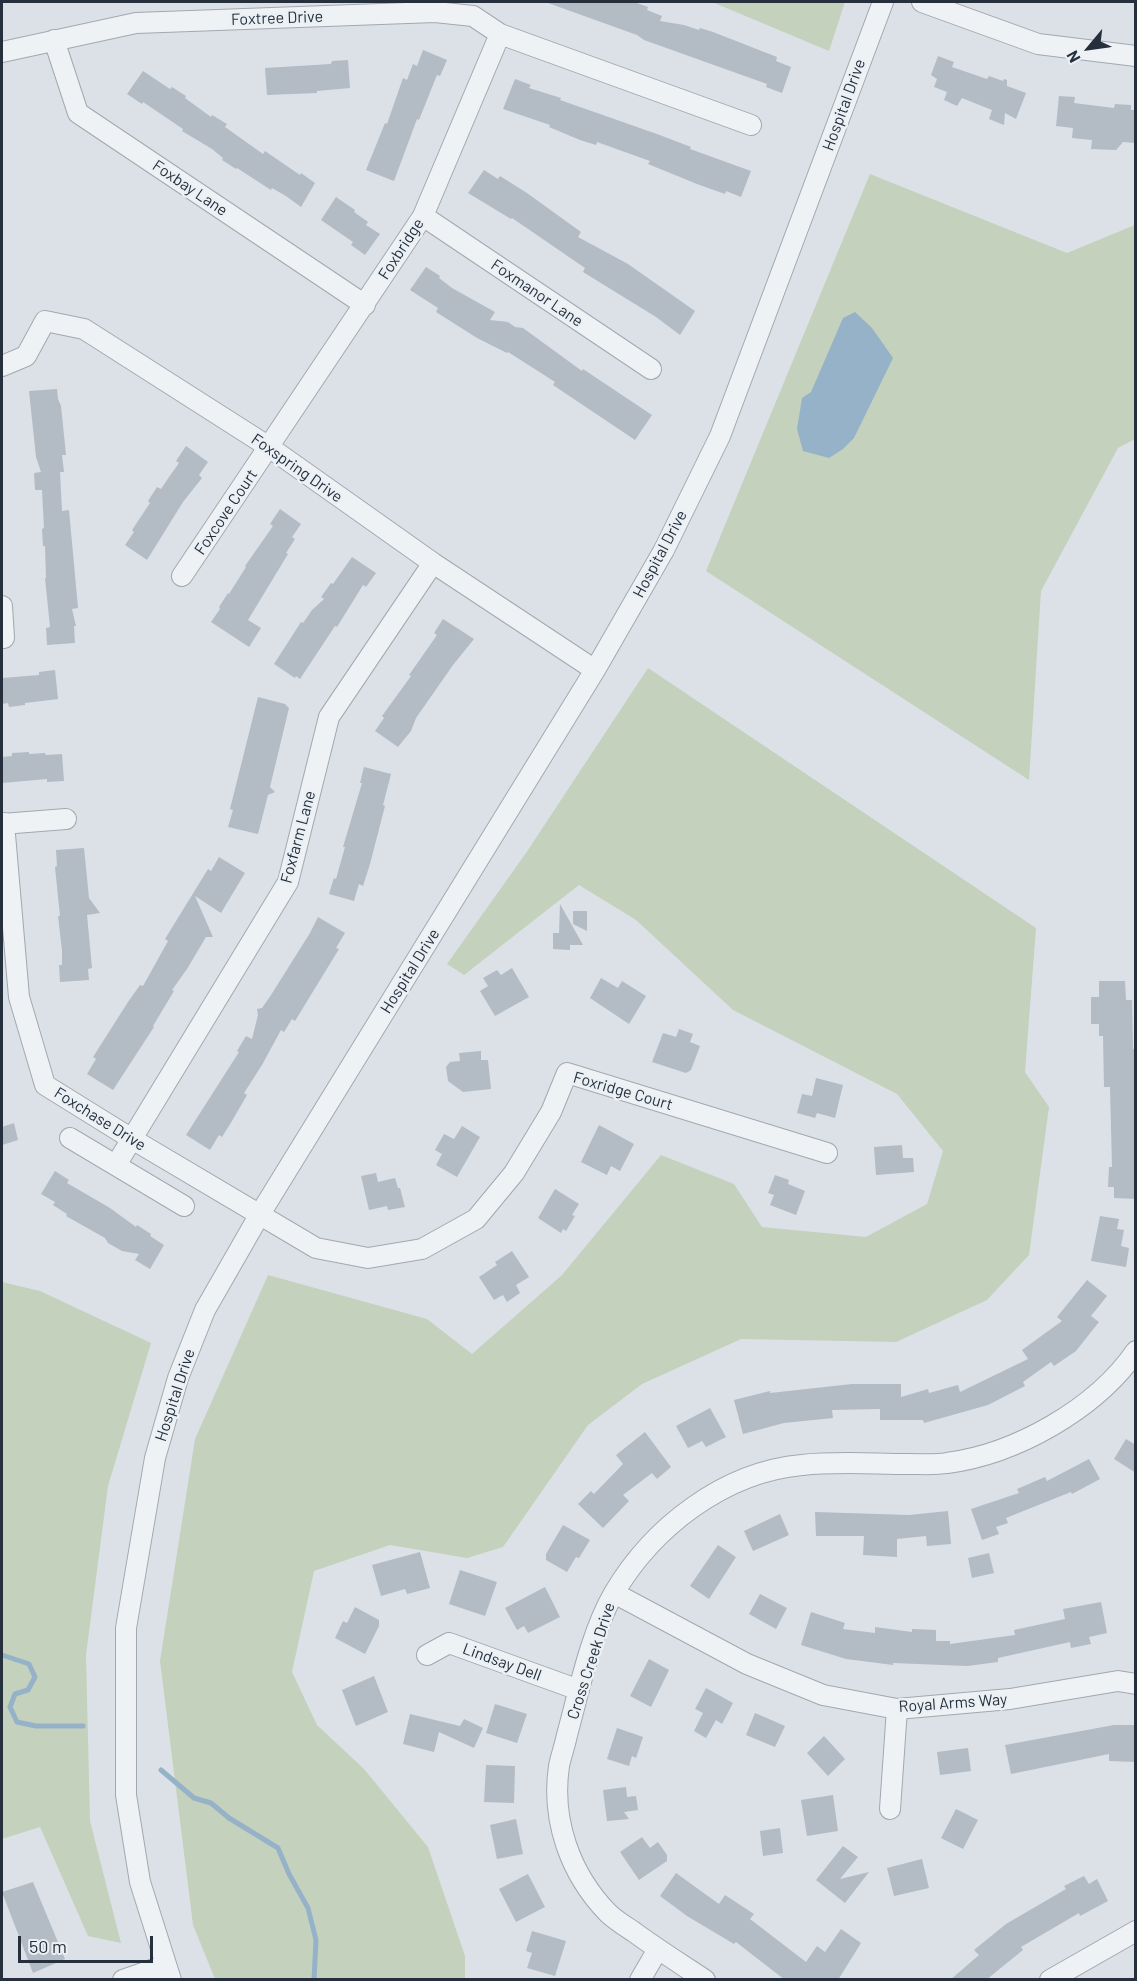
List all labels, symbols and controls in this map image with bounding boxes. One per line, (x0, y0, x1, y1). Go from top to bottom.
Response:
street label: Foxtree Drive (231, 7, 323, 29)
north arrow (1059, 18, 1119, 78)
text: N (1062, 48, 1084, 66)
street label: Hospital Drive (819, 56, 869, 154)
street label: Foxbay Lane (149, 156, 231, 220)
street label: Foxbridge (374, 215, 428, 283)
street label: Foxmanor Lane (487, 255, 587, 331)
street label: Foxspring Drive (248, 429, 346, 507)
street label: Foxcove Court (190, 466, 262, 558)
street label: Hospital Drive (629, 507, 691, 601)
street label: Foxfarm Lane (276, 789, 320, 885)
street label: Hospital Drive (376, 925, 444, 1017)
street label: Foxridge Court (571, 1068, 675, 1114)
street label: Foxchase Drive (51, 1083, 149, 1155)
street label: Hospital Drive (151, 1346, 199, 1444)
street label: Cross Creek Drive (563, 1600, 619, 1722)
street label: Lindsay Dell (460, 1639, 544, 1685)
street label: Royal Arms Way (898, 1690, 1008, 1716)
scale bar (21, 1924, 156, 1962)
text: 50 m (29, 1935, 67, 1957)

